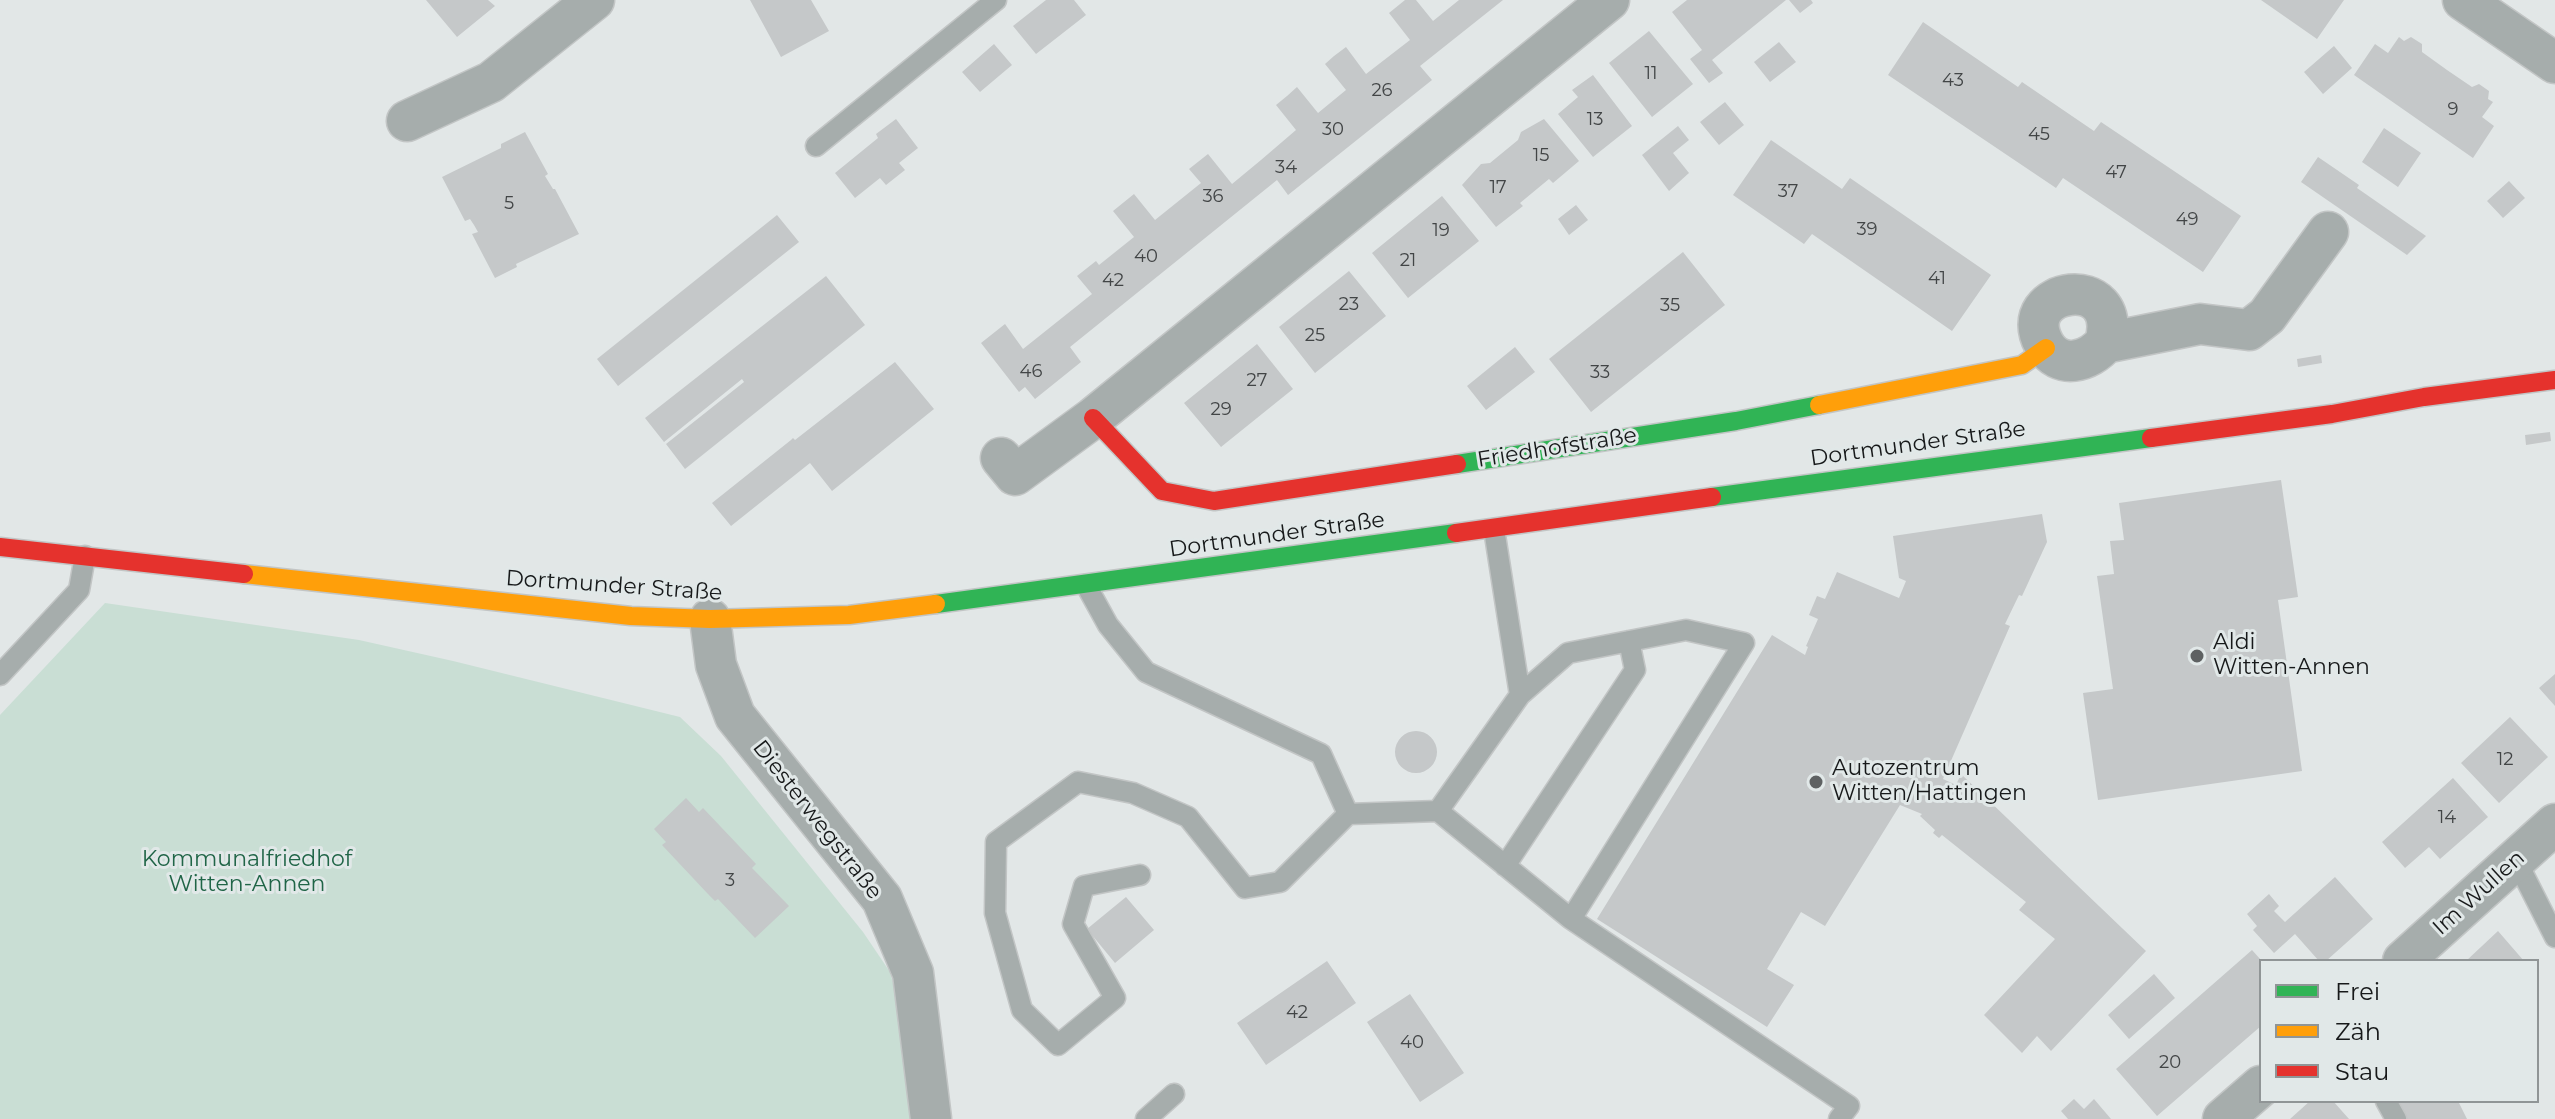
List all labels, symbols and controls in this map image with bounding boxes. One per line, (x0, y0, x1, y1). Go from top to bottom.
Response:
house number: 11 (1645, 63, 1657, 85)
house number: 43 (1942, 70, 1964, 92)
house number: 26 (1371, 80, 1393, 102)
house number: 9 (2448, 99, 2458, 121)
house number: 13 (1587, 109, 1603, 131)
house number: 30 (1322, 119, 1344, 141)
house number: 45 (2028, 124, 2050, 146)
house number: 15 (1533, 145, 1549, 167)
house number: 34 (1275, 157, 1297, 179)
house number: 47 (2105, 162, 2127, 184)
house number: 17 (1489, 177, 1507, 199)
house number: 37 (1778, 181, 1798, 203)
house number: 36 (1202, 186, 1224, 208)
house number: 5 (504, 193, 514, 215)
house number: 49 (2176, 209, 2198, 231)
house number: 39 (1856, 219, 1878, 241)
house number: 19 (1432, 220, 1450, 242)
house number: 40 (1134, 246, 1158, 268)
house number: 21 (1400, 250, 1416, 272)
house number: 41 (1928, 268, 1946, 290)
house number: 42 (1102, 270, 1124, 292)
house number: 23 (1339, 294, 1359, 316)
house number: 35 (1660, 295, 1680, 317)
house number: 25 (1305, 325, 1325, 347)
house number: 46 (1020, 361, 1042, 383)
house number: 33 (1590, 362, 1610, 384)
house number: 27 (1247, 370, 1267, 392)
house number: 29 (1210, 399, 1232, 421)
street label: Dortmunder Straße (1809, 416, 2027, 472)
street label: Friedhofstraße (1475, 422, 1639, 474)
street label: Dortmunder Straße (1168, 507, 1386, 563)
street label: Dortmunder Straße (505, 565, 723, 607)
place label: Aldi Witten-Annen (2213, 630, 2370, 682)
marker: Aldi Witten-Annen (2188, 647, 2206, 665)
street label: Diesterwegstraße (747, 735, 887, 905)
house number: 12 (2497, 749, 2513, 771)
place label: Autozentrum Witten/Hattingen (1832, 756, 2027, 808)
marker: Autozentrum Witten/Hattingen (1807, 773, 1825, 791)
house number: 14 (2438, 807, 2456, 829)
street label: Im Wullen (2428, 845, 2530, 941)
park label: Kommunalfriedhof Witten-Annen (142, 847, 352, 898)
house number: 3 (725, 870, 735, 892)
legend (2259, 959, 2539, 1103)
text: Frei (2335, 977, 2380, 1006)
house number: 42 (1286, 1002, 1308, 1024)
text: Zäh (2335, 1017, 2381, 1046)
house number: 40 (1400, 1032, 1424, 1054)
house number: 20 (2159, 1052, 2181, 1074)
text: Stau (2335, 1057, 2389, 1086)

